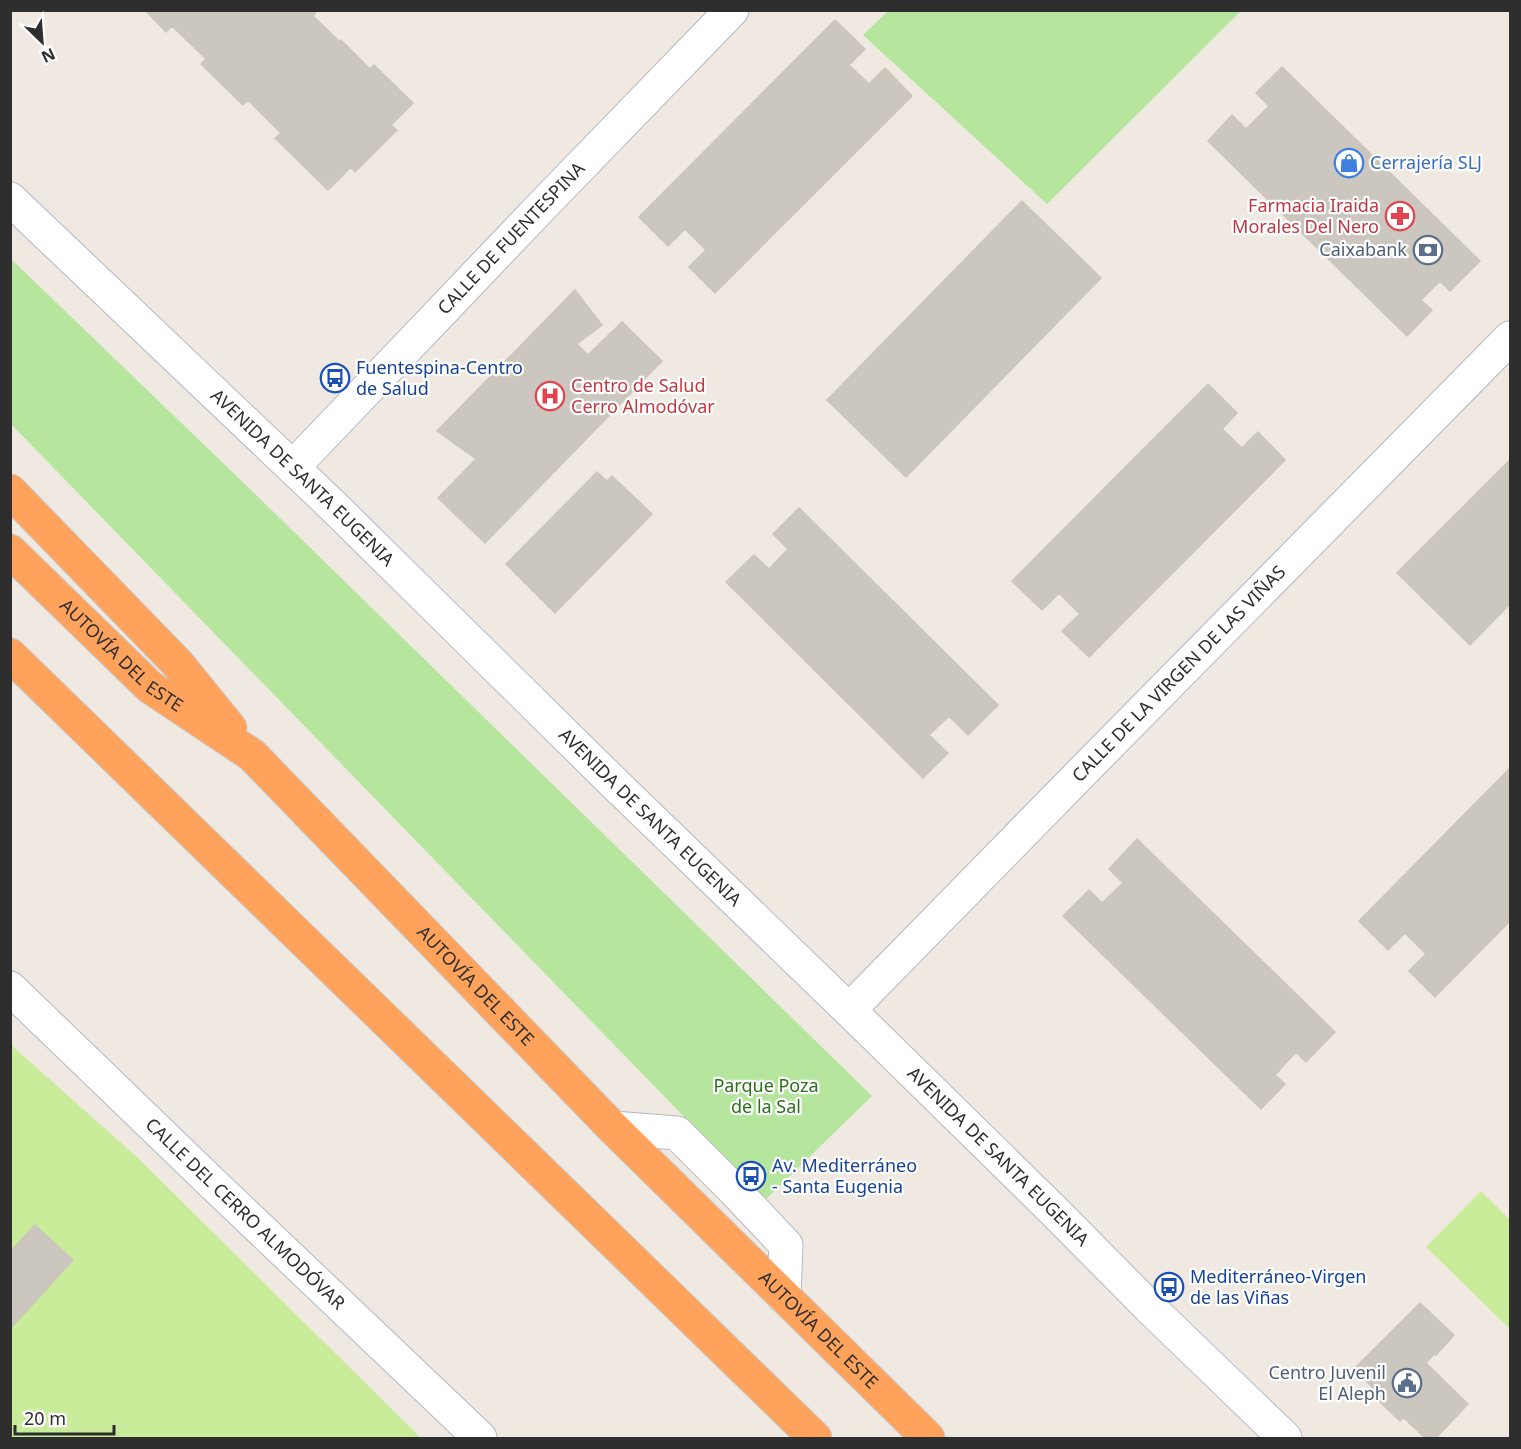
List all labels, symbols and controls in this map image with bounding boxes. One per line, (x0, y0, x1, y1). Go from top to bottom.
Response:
north arrow (12, 12, 72, 72)
text: N (38, 43, 59, 68)
shop icon: Cerrajería SLJ (1333, 147, 1365, 179)
place label: Cerrajería SLJ (1370, 150, 1482, 174)
street label: CALLE DE FUENTESPINA (432, 156, 590, 319)
place label: Farmacia Iraida Morales Del Nero (1232, 193, 1379, 238)
pharmacy icon: Farmacia Iraida Morales Del Nero (1384, 200, 1416, 232)
bank icon: Caixabank (1412, 234, 1444, 266)
place label: Caixabank (1319, 237, 1407, 261)
place label: Fuentespina-Centro de Salud (356, 355, 523, 400)
bus stop icon: Fuentespina-Centro de Salud (319, 362, 351, 394)
place label: Centro de Salud Cerro Almodóvar (571, 373, 715, 418)
hospital icon: Centro de Salud Cerro Almodóvar (534, 380, 566, 412)
street label: AVENIDA DE SANTA EUGENIA (206, 383, 400, 571)
street label: CALLE DE LA VIRGEN DE LAS VIÑAS (1066, 560, 1290, 787)
street label: AUTOVÍA DEL ESTE (55, 593, 188, 717)
street label: AVENIDA DE SANTA EUGENIA (554, 722, 748, 911)
street label: AUTOVÍA DEL ESTE (412, 920, 540, 1050)
street label: AVENIDA DE SANTA EUGENIA (903, 1061, 1095, 1251)
park label: Parque Poza de la Sal (713, 1073, 819, 1118)
street label: CALLE DEL CERRO ALMODÓVAR (141, 1112, 351, 1314)
place label: Av. Mediterráneo - Santa Eugenia (772, 1153, 917, 1198)
bus stop icon: Av. Mediterráneo - Santa Eugenia (735, 1160, 767, 1192)
place label: Mediterráneo-Virgen de las Viñas (1190, 1264, 1366, 1309)
street label: AUTOVÍA DEL ESTE (754, 1265, 884, 1394)
bus stop icon: Mediterráneo-Virgen de las Viñas (1153, 1271, 1185, 1303)
place label: Centro Juvenil El Aleph (1268, 1360, 1386, 1405)
public building icon: Centro Juvenil El Aleph (1391, 1367, 1423, 1399)
scale bar (15, 1398, 114, 1436)
text: 20 m (24, 1406, 66, 1430)

